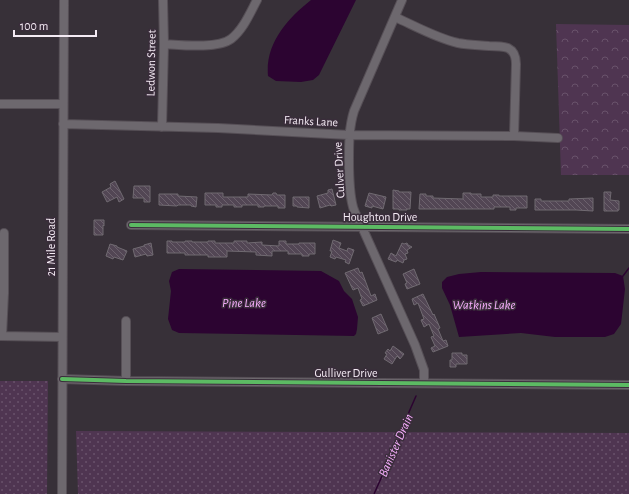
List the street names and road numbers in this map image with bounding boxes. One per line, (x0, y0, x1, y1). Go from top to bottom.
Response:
street label: Ledwon Street (144, 29, 158, 96)
street label: Franks Lane (284, 114, 338, 128)
street label: Culver Drive (332, 142, 346, 198)
street label: Houghton Drive (343, 211, 417, 223)
street label: 21 Mile Road (45, 218, 57, 276)
street label: Gulliver Drive (314, 367, 378, 379)

